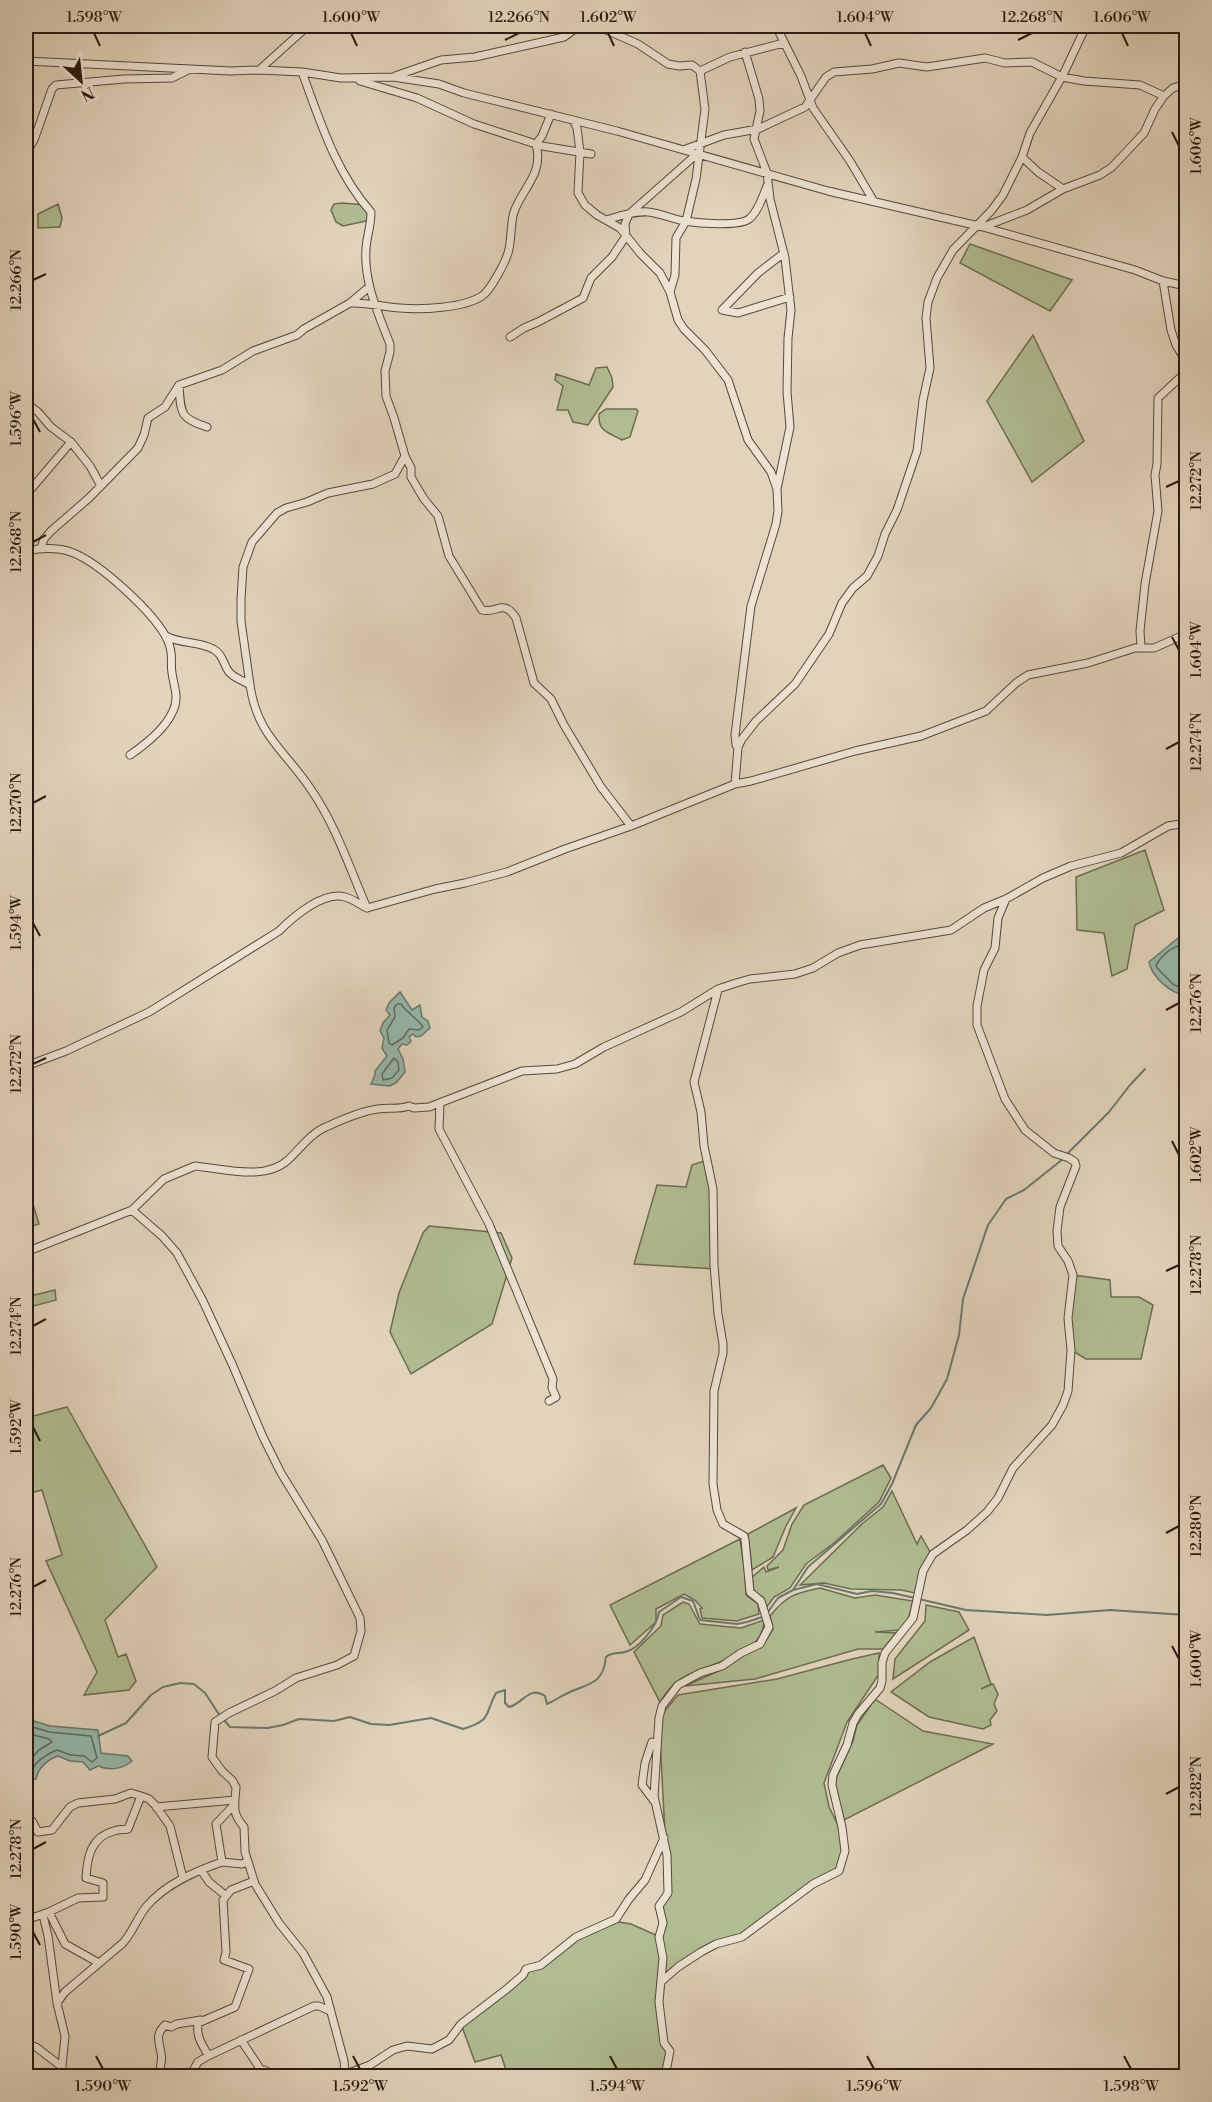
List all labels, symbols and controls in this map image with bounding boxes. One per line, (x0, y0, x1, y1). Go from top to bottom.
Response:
text: 1.598°W (66, 8, 122, 27)
text: 1.600°W (322, 8, 380, 27)
text: 12.266°N (488, 8, 550, 27)
text: 1.602°W (580, 8, 637, 27)
text: 1.604°W (836, 8, 894, 27)
text: 12.268°N (1001, 8, 1063, 27)
text: 1.606°W (1093, 8, 1151, 27)
north arrow (51, 51, 111, 111)
text: N (77, 82, 98, 105)
text: 1.606°W (1187, 117, 1206, 175)
text: 12.266°N (7, 249, 26, 311)
text: 1.596°W (7, 391, 26, 447)
text: 12.272°N (1187, 451, 1206, 511)
text: 12.268°N (7, 511, 26, 573)
text: 1.604°W (1187, 621, 1206, 679)
text: 12.274°N (1187, 712, 1206, 772)
text: 12.270°N (7, 773, 26, 833)
text: 1.594°W (7, 895, 26, 951)
text: 12.276°N (1187, 973, 1206, 1033)
text: 12.272°N (7, 1034, 26, 1094)
text: 1.602°W (1187, 1126, 1206, 1183)
text: 12.278°N (1187, 1235, 1206, 1295)
text: 12.274°N (7, 1296, 26, 1356)
text: 1.592°W (7, 1399, 26, 1455)
text: 12.280°N (1187, 1494, 1206, 1558)
text: 12.276°N (7, 1557, 26, 1617)
text: 1.600°W (1187, 1630, 1206, 1688)
text: 12.282°N (1187, 1756, 1206, 1818)
text: 12.278°N (7, 1819, 26, 1879)
text: 1.590°W (7, 1903, 26, 1960)
text: 1.590°W (75, 2077, 132, 2096)
text: 1.592°W (332, 2077, 388, 2096)
text: 1.594°W (589, 2077, 645, 2096)
text: 1.596°W (846, 2077, 902, 2096)
text: 1.598°W (1103, 2077, 1159, 2096)

